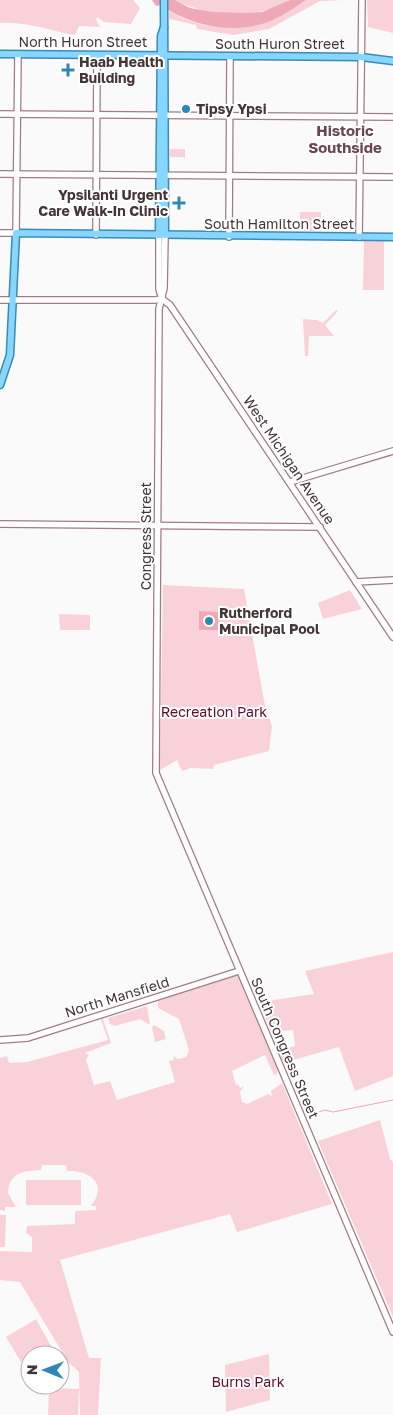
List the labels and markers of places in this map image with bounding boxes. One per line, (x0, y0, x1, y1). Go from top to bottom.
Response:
place label: Haab Health Building (79, 53, 164, 86)
marker: Haab Health Building (61, 63, 75, 77)
place label: Tipsy Ypsi (196, 100, 267, 117)
marker: Tipsy Ypsi (180, 103, 192, 115)
place label: Ypsilanti Urgent Care Walk-In Clinic (38, 186, 168, 219)
marker: Ypsilanti Urgent Care Walk-In Clinic (172, 196, 186, 210)
place label: Rutherford Municipal Pool (219, 604, 320, 637)
marker: Rutherford Municipal Pool (203, 615, 215, 627)

